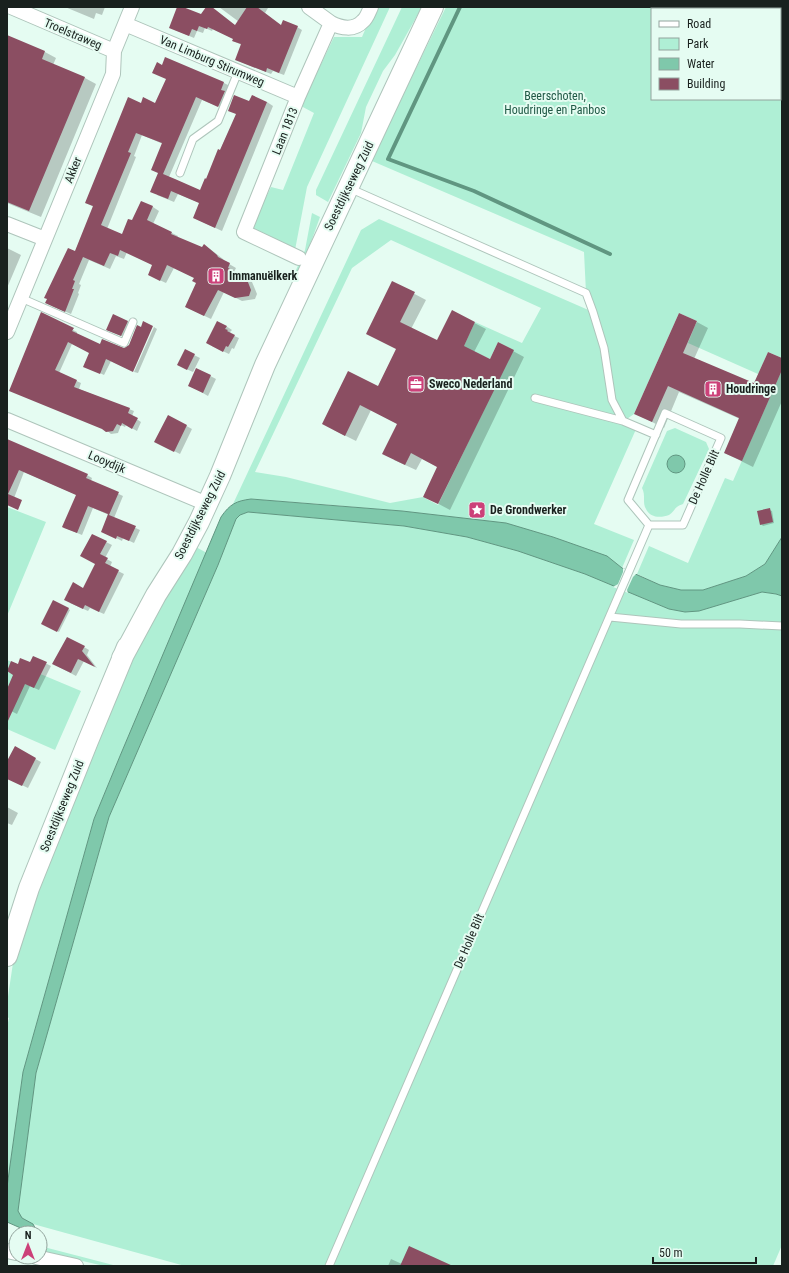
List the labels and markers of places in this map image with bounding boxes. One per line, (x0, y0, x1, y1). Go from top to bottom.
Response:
building icon: Immanuëlkerk (206, 266, 226, 286)
place label: Immanuëlkerk (229, 269, 298, 283)
office icon: Sweco Nederland (406, 374, 426, 394)
place label: Sweco Nederland (429, 377, 512, 391)
building icon: Houdringe (703, 379, 723, 399)
place label: Houdringe (726, 382, 776, 396)
place icon: De Grondwerker (467, 500, 487, 520)
place label: De Grondwerker (490, 503, 567, 517)

